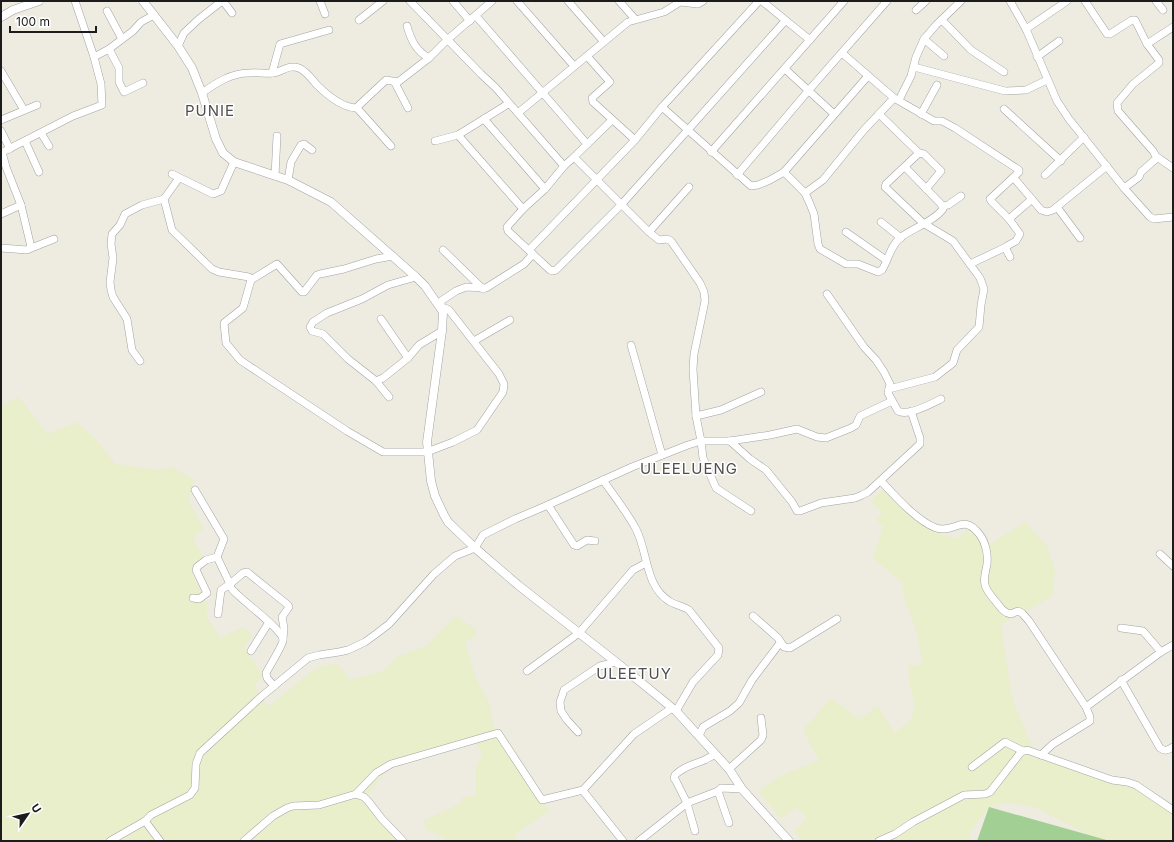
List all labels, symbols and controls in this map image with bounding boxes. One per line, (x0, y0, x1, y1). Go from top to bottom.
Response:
scale bar (10, 8, 96, 34)
text: 100 m (16, 14, 50, 29)
district label: PUNIE (185, 101, 235, 120)
district label: ULEELUENG (640, 459, 738, 478)
district label: ULEETUY (596, 664, 672, 683)
north arrow (8, 794, 48, 834)
text: U (28, 801, 44, 816)

